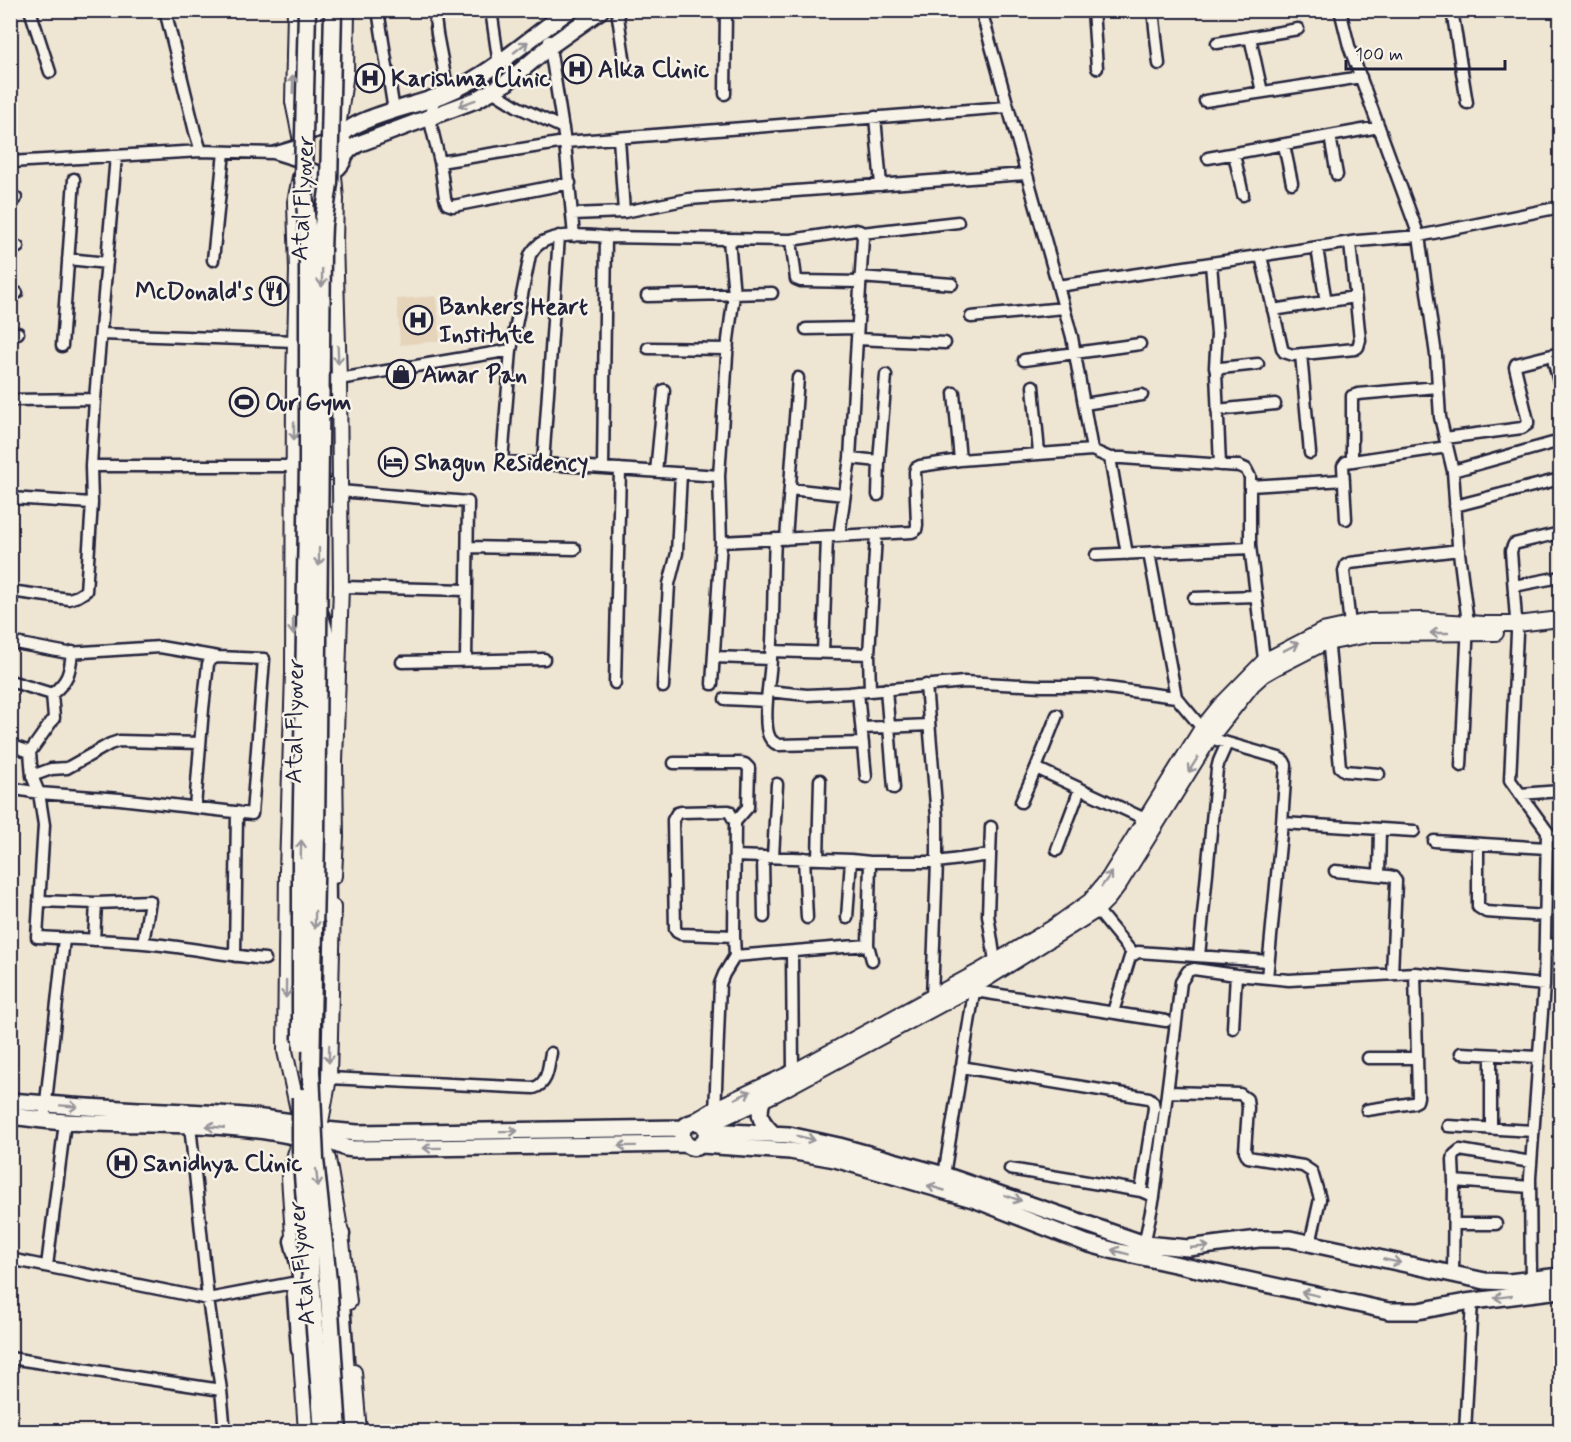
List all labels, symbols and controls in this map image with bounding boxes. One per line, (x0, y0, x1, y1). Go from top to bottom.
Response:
scale bar (1346, 33, 1505, 71)
one-way arrow (513, 40, 529, 53)
text: 100 m (1355, 43, 1403, 67)
hospital icon: Alka Clinic (561, 53, 593, 85)
place label: Alka Clinic (598, 55, 709, 86)
hospital icon: Karishma Clinic (354, 62, 386, 94)
place label: Karishma Clinic (391, 64, 550, 95)
one-way arrow (287, 74, 299, 94)
one-way arrow (458, 98, 476, 109)
street label: Atal Flyover (285, 135, 322, 262)
one-way arrow (316, 268, 328, 288)
restaurant icon: McDonald's (258, 275, 290, 307)
place label: McDonald's (135, 277, 253, 308)
place label: Bankers Heart Institute (439, 292, 588, 351)
hospital icon: Bankers Heart Institute (402, 304, 434, 336)
one-way arrow (333, 344, 344, 364)
shop icon: Amar Pan (385, 358, 417, 390)
place label: Amar Pan (422, 360, 527, 391)
sports icon: Our Gym (228, 386, 260, 418)
place label: Our Gym (265, 388, 351, 419)
one-way arrow (288, 420, 300, 440)
hotel icon: Shagun Residency (377, 446, 409, 478)
place label: Shagun Residency (414, 448, 588, 482)
one-way arrow (313, 547, 325, 567)
one-way arrow (287, 615, 299, 635)
one-way arrow (1430, 627, 1450, 639)
one-way arrow (1282, 641, 1300, 653)
street label: Atal Flyover (279, 658, 312, 784)
one-way arrow (1186, 757, 1199, 774)
one-way arrow (295, 839, 307, 859)
one-way arrow (1101, 872, 1114, 888)
one-way arrow (309, 910, 320, 930)
one-way arrow (280, 978, 291, 998)
one-way arrow (323, 1043, 335, 1063)
one-way arrow (734, 1089, 752, 1101)
one-way arrow (58, 1101, 78, 1112)
one-way arrow (206, 1121, 226, 1132)
one-way arrow (499, 1125, 519, 1137)
one-way arrow (796, 1133, 815, 1145)
one-way arrow (618, 1140, 638, 1152)
one-way arrow (423, 1142, 443, 1154)
hospital icon: Sanidhya Clinic (106, 1147, 138, 1179)
place label: Sanidhya Clinic (143, 1149, 302, 1180)
one-way arrow (312, 1168, 323, 1188)
one-way arrow (927, 1182, 946, 1193)
one-way arrow (1003, 1194, 1022, 1205)
street label: Atal Flyover (282, 1199, 323, 1327)
one-way arrow (1190, 1241, 1210, 1252)
one-way arrow (1111, 1246, 1130, 1257)
one-way arrow (1383, 1256, 1402, 1268)
one-way arrow (1301, 1288, 1321, 1299)
one-way arrow (1493, 1292, 1513, 1303)

